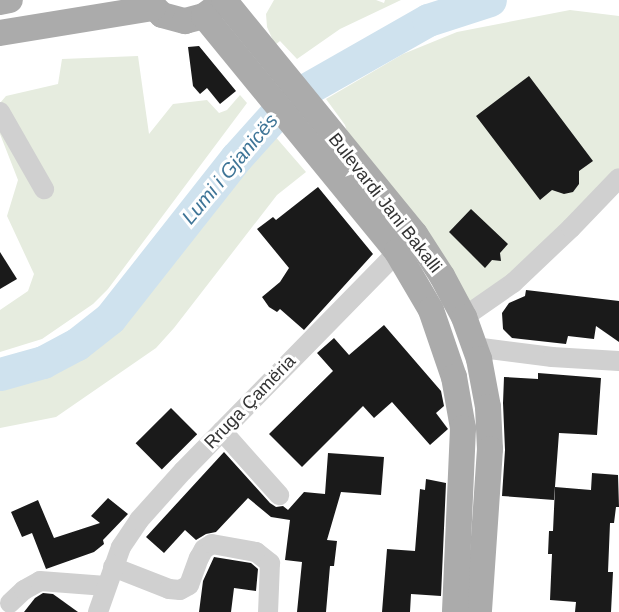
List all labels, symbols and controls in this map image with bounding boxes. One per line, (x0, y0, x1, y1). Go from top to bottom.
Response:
water label: Lumi i Gjanicës (177, 109, 283, 229)
street label: Bulevardi Jani Bakalli (324, 129, 446, 277)
street label: Rruga Çamëria (200, 351, 300, 453)

